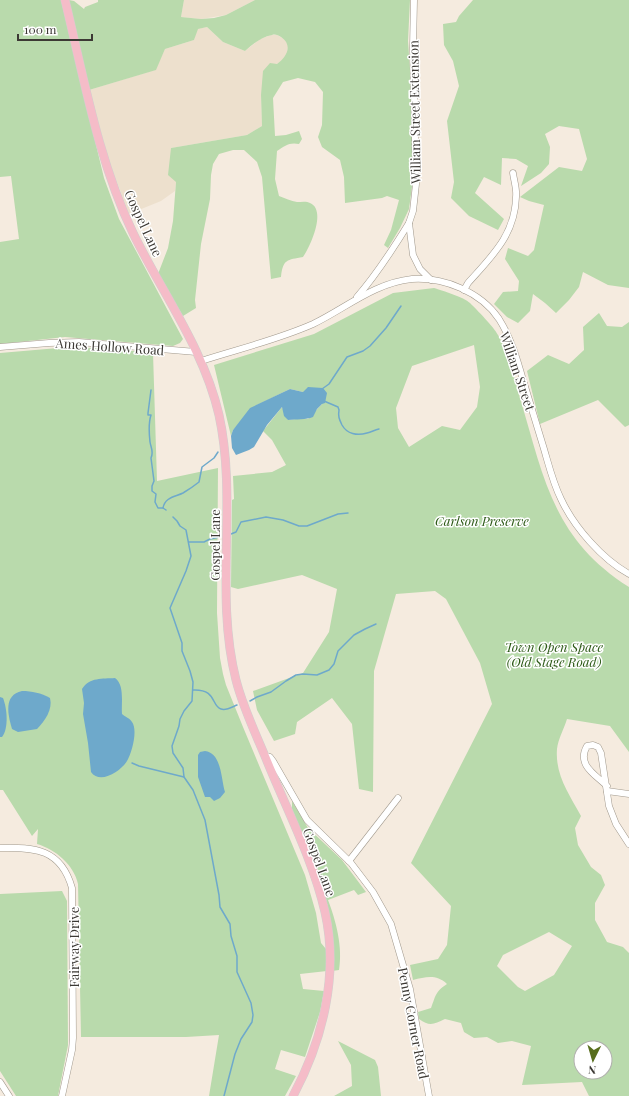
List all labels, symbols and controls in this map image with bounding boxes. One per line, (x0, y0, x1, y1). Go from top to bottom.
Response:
scale bar (18, 16, 92, 42)
text: 100 m (24, 21, 57, 37)
street label: William Street Extension (404, 40, 424, 185)
street label: Gospel Lane (121, 187, 167, 259)
street label: William Street (496, 328, 540, 413)
street label: Ames Hollow Road (54, 334, 165, 358)
street label: Gospel Lane (206, 509, 223, 581)
park label: Carlson Preserve (435, 512, 529, 529)
park label: Town Open Space (Old Stage Road) (505, 638, 604, 670)
street label: Gospel Lane (300, 825, 340, 899)
street label: Fairway Drive (65, 906, 82, 987)
street label: Penny Corner Road (395, 966, 433, 1081)
north arrow (573, 1040, 613, 1080)
text: N (587, 1063, 597, 1078)

